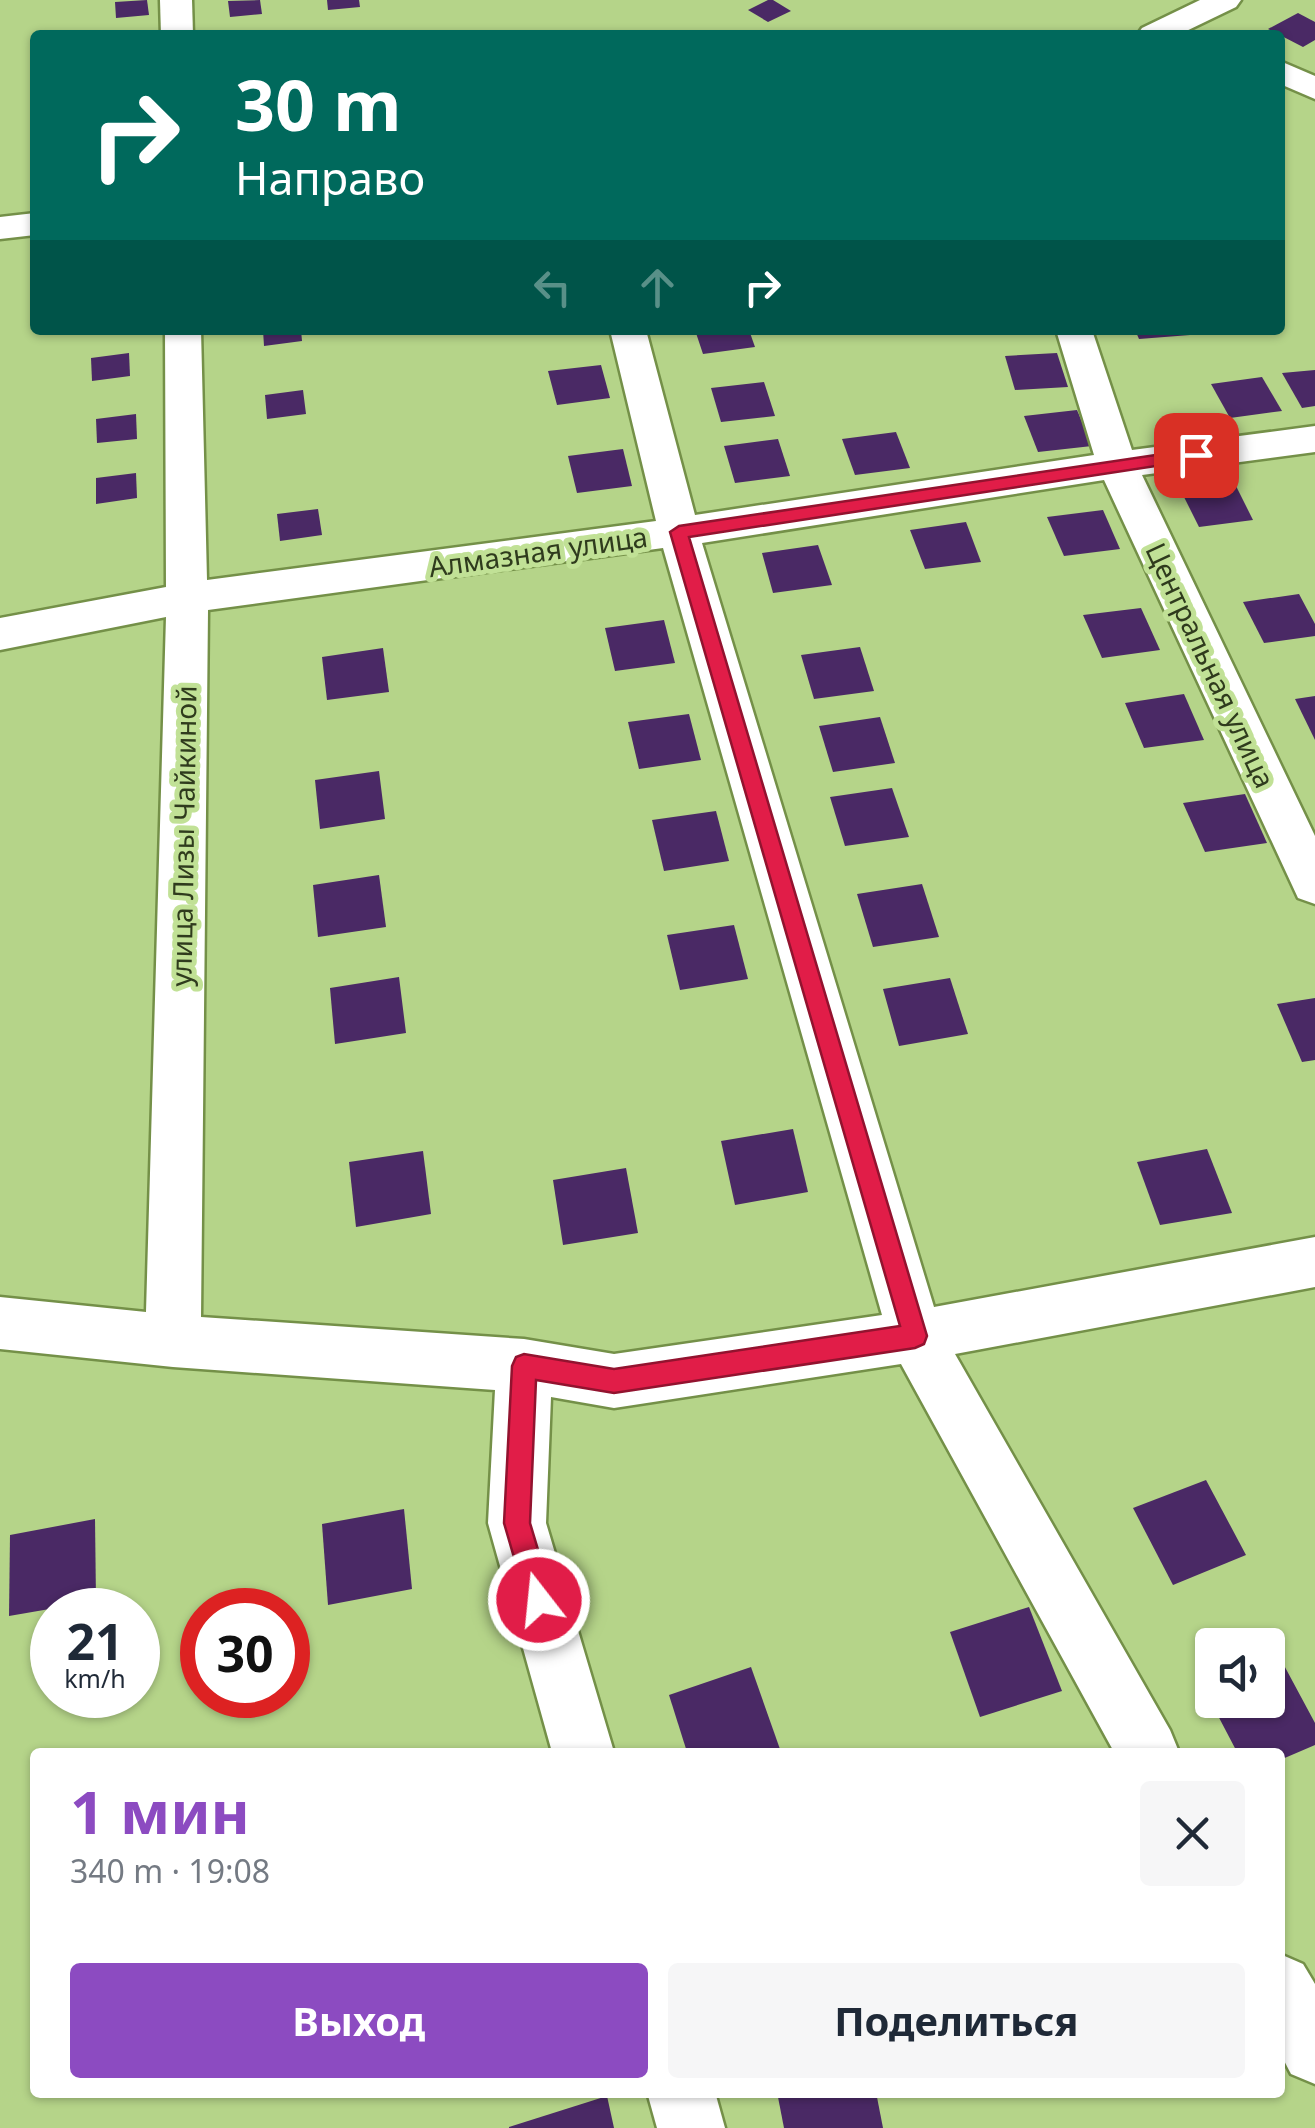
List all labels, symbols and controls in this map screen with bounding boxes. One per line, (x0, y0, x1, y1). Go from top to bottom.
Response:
text: 30 m (235, 56, 402, 152)
icon: right (70, 70, 200, 200)
text: Направо (235, 147, 425, 208)
icon: left (525, 260, 580, 315)
icon: ahead (630, 260, 685, 315)
icon: right (735, 260, 790, 315)
pin (1154, 413, 1239, 498)
icon: arrive (1169, 428, 1224, 483)
street label: Алмазная улица (426, 517, 650, 585)
street label: Центральная улица (1138, 536, 1284, 794)
street label: улица Лизы Чайкиной (161, 685, 205, 987)
position arrow (487, 1548, 591, 1652)
speed limit sign: 30 (180, 1588, 310, 1718)
text: 21 (66, 1607, 124, 1675)
map controls (1195, 1628, 1285, 1718)
button: sound (1195, 1628, 1285, 1718)
text: km/h (64, 1661, 126, 1695)
text: 1 мин (70, 1770, 250, 1852)
button: close (1140, 1781, 1245, 1886)
text: 340 m · 19:08 (70, 1849, 270, 1892)
button: Выход (70, 1963, 648, 2078)
button: Поделиться (668, 1963, 1245, 2078)

